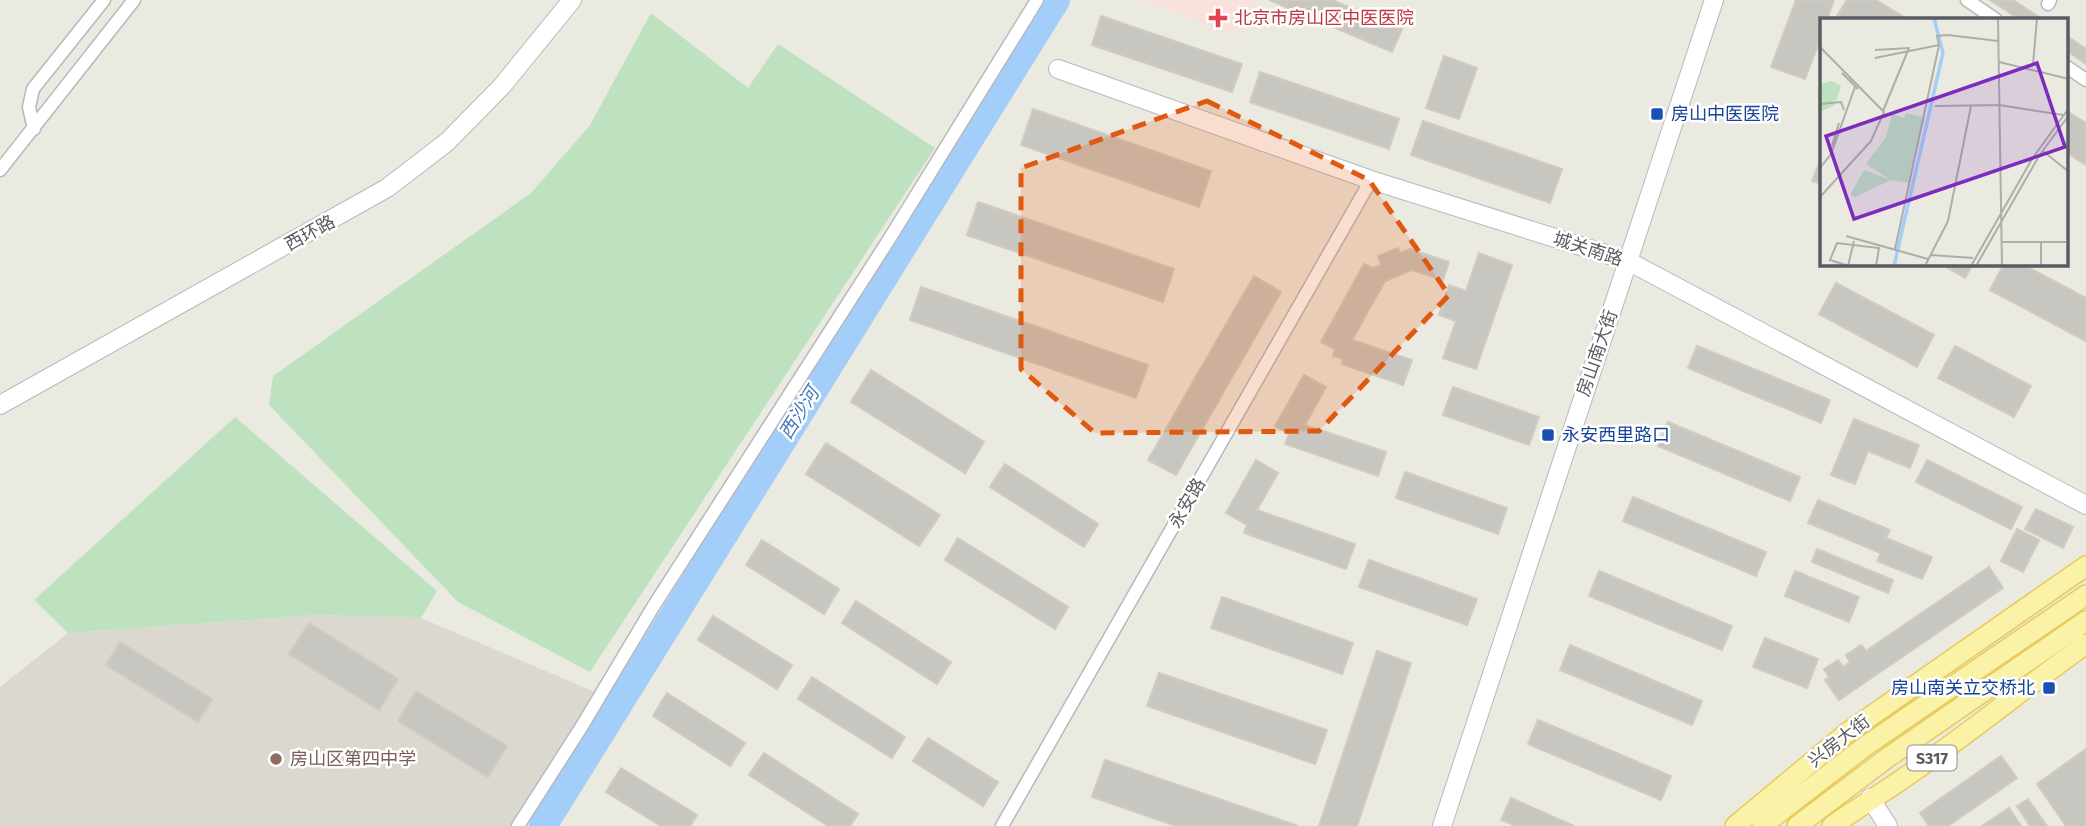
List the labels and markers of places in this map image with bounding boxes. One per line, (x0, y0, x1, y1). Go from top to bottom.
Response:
place label: 北京市房山区中医医院 (1234, 7, 1414, 29)
marker: 北京市房山区中医医院 (1208, 8, 1228, 28)
place label: 房山中医医院 (1671, 103, 1779, 125)
marker: 房山中医医院 (1649, 106, 1665, 122)
place label: 永安西里路口 (1562, 424, 1670, 446)
marker: 永安西里路口 (1540, 427, 1556, 443)
place label: 房山南关立交桥北 (1891, 677, 2035, 699)
marker: 房山南关立交桥北 (2041, 680, 2057, 696)
place label: 房山区第四中学 (290, 748, 416, 770)
marker: 房山区第四中学 (268, 751, 284, 767)

